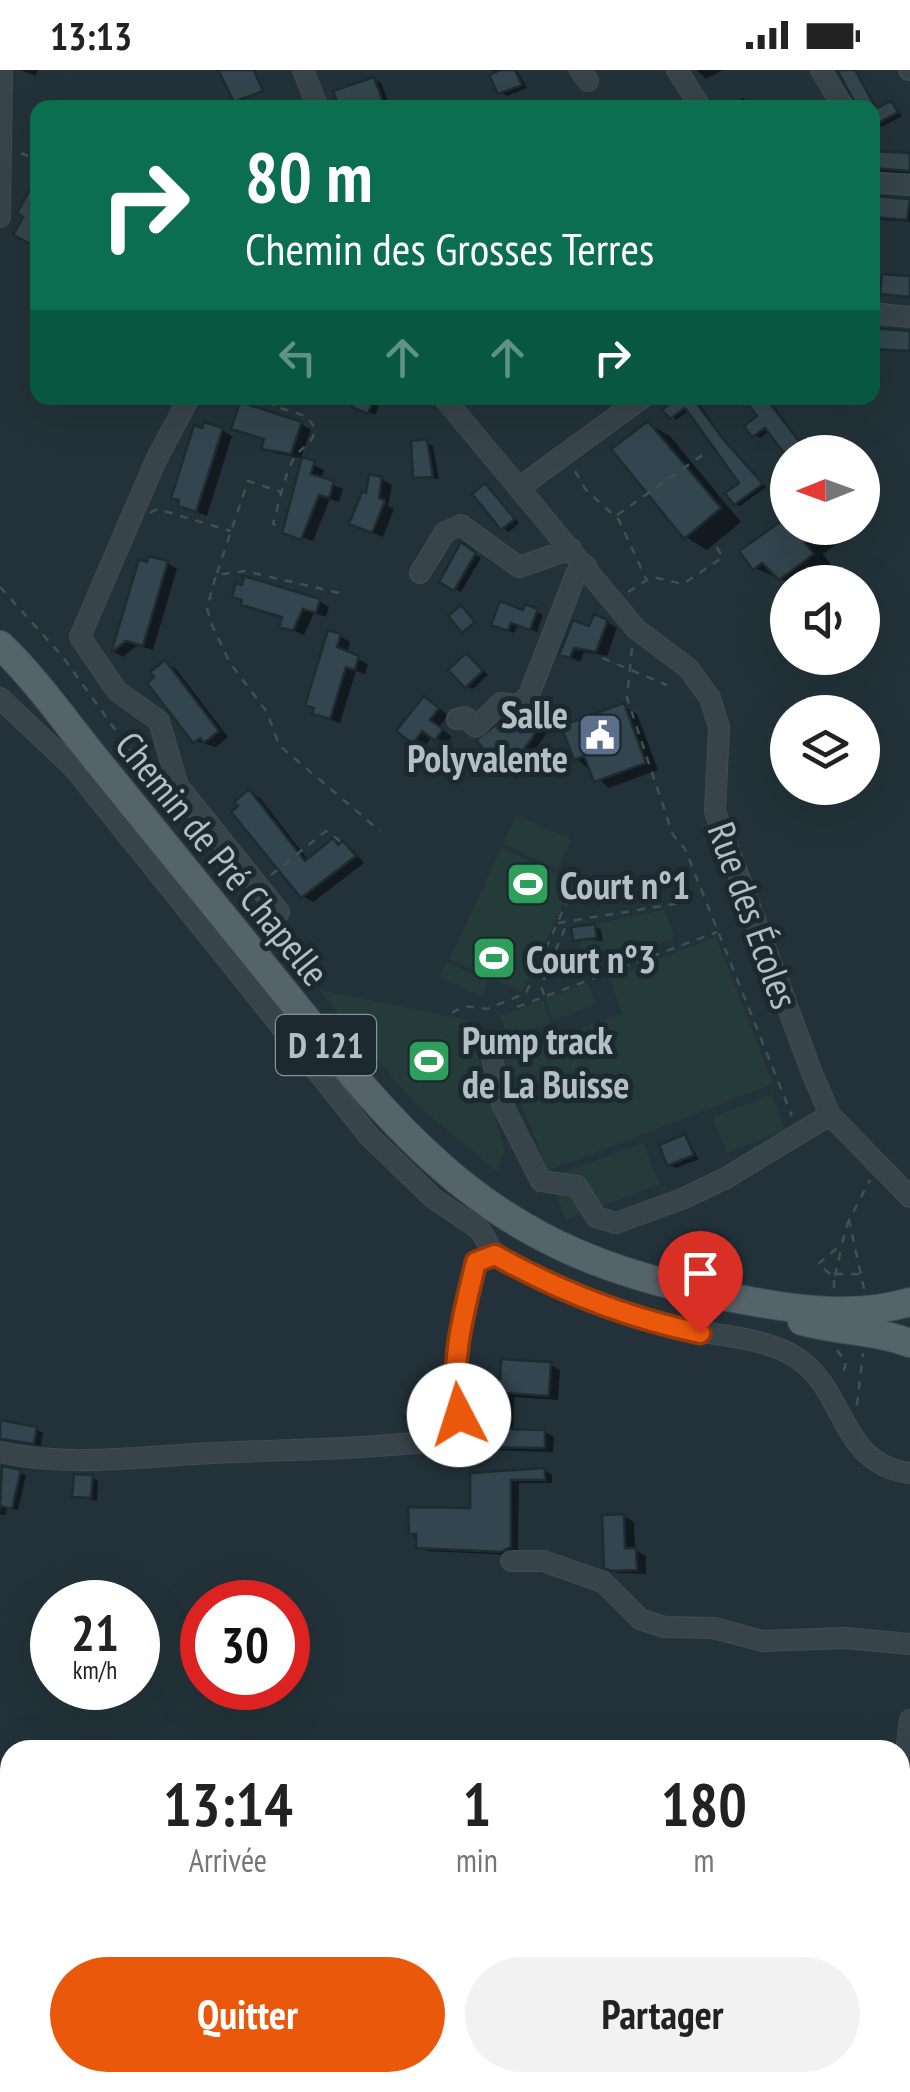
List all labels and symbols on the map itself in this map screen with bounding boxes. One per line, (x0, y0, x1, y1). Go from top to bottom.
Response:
north arrow (770, 435, 880, 545)
place label: Salle Polyvalente (407, 689, 568, 782)
public building icon: Salle Polyvalente (577, 712, 623, 758)
street label: Chemin de Pré Chapelle (105, 721, 341, 995)
street label: Rue des Écoles (698, 815, 810, 1015)
place label: Court n°1 (560, 860, 690, 909)
sports icon: Court n°1 (505, 861, 551, 907)
place label: Court n°3 (526, 934, 656, 983)
sports icon: Court n°3 (471, 935, 517, 981)
road number: D 121 (276, 1015, 376, 1075)
place label: Pump track de La Buisse (462, 1015, 630, 1108)
sports icon: Pump track de La Buisse (406, 1038, 452, 1084)
pin (658, 1231, 743, 1334)
position arrow (407, 1363, 511, 1467)
speed limit sign: 30 (180, 1580, 310, 1710)

